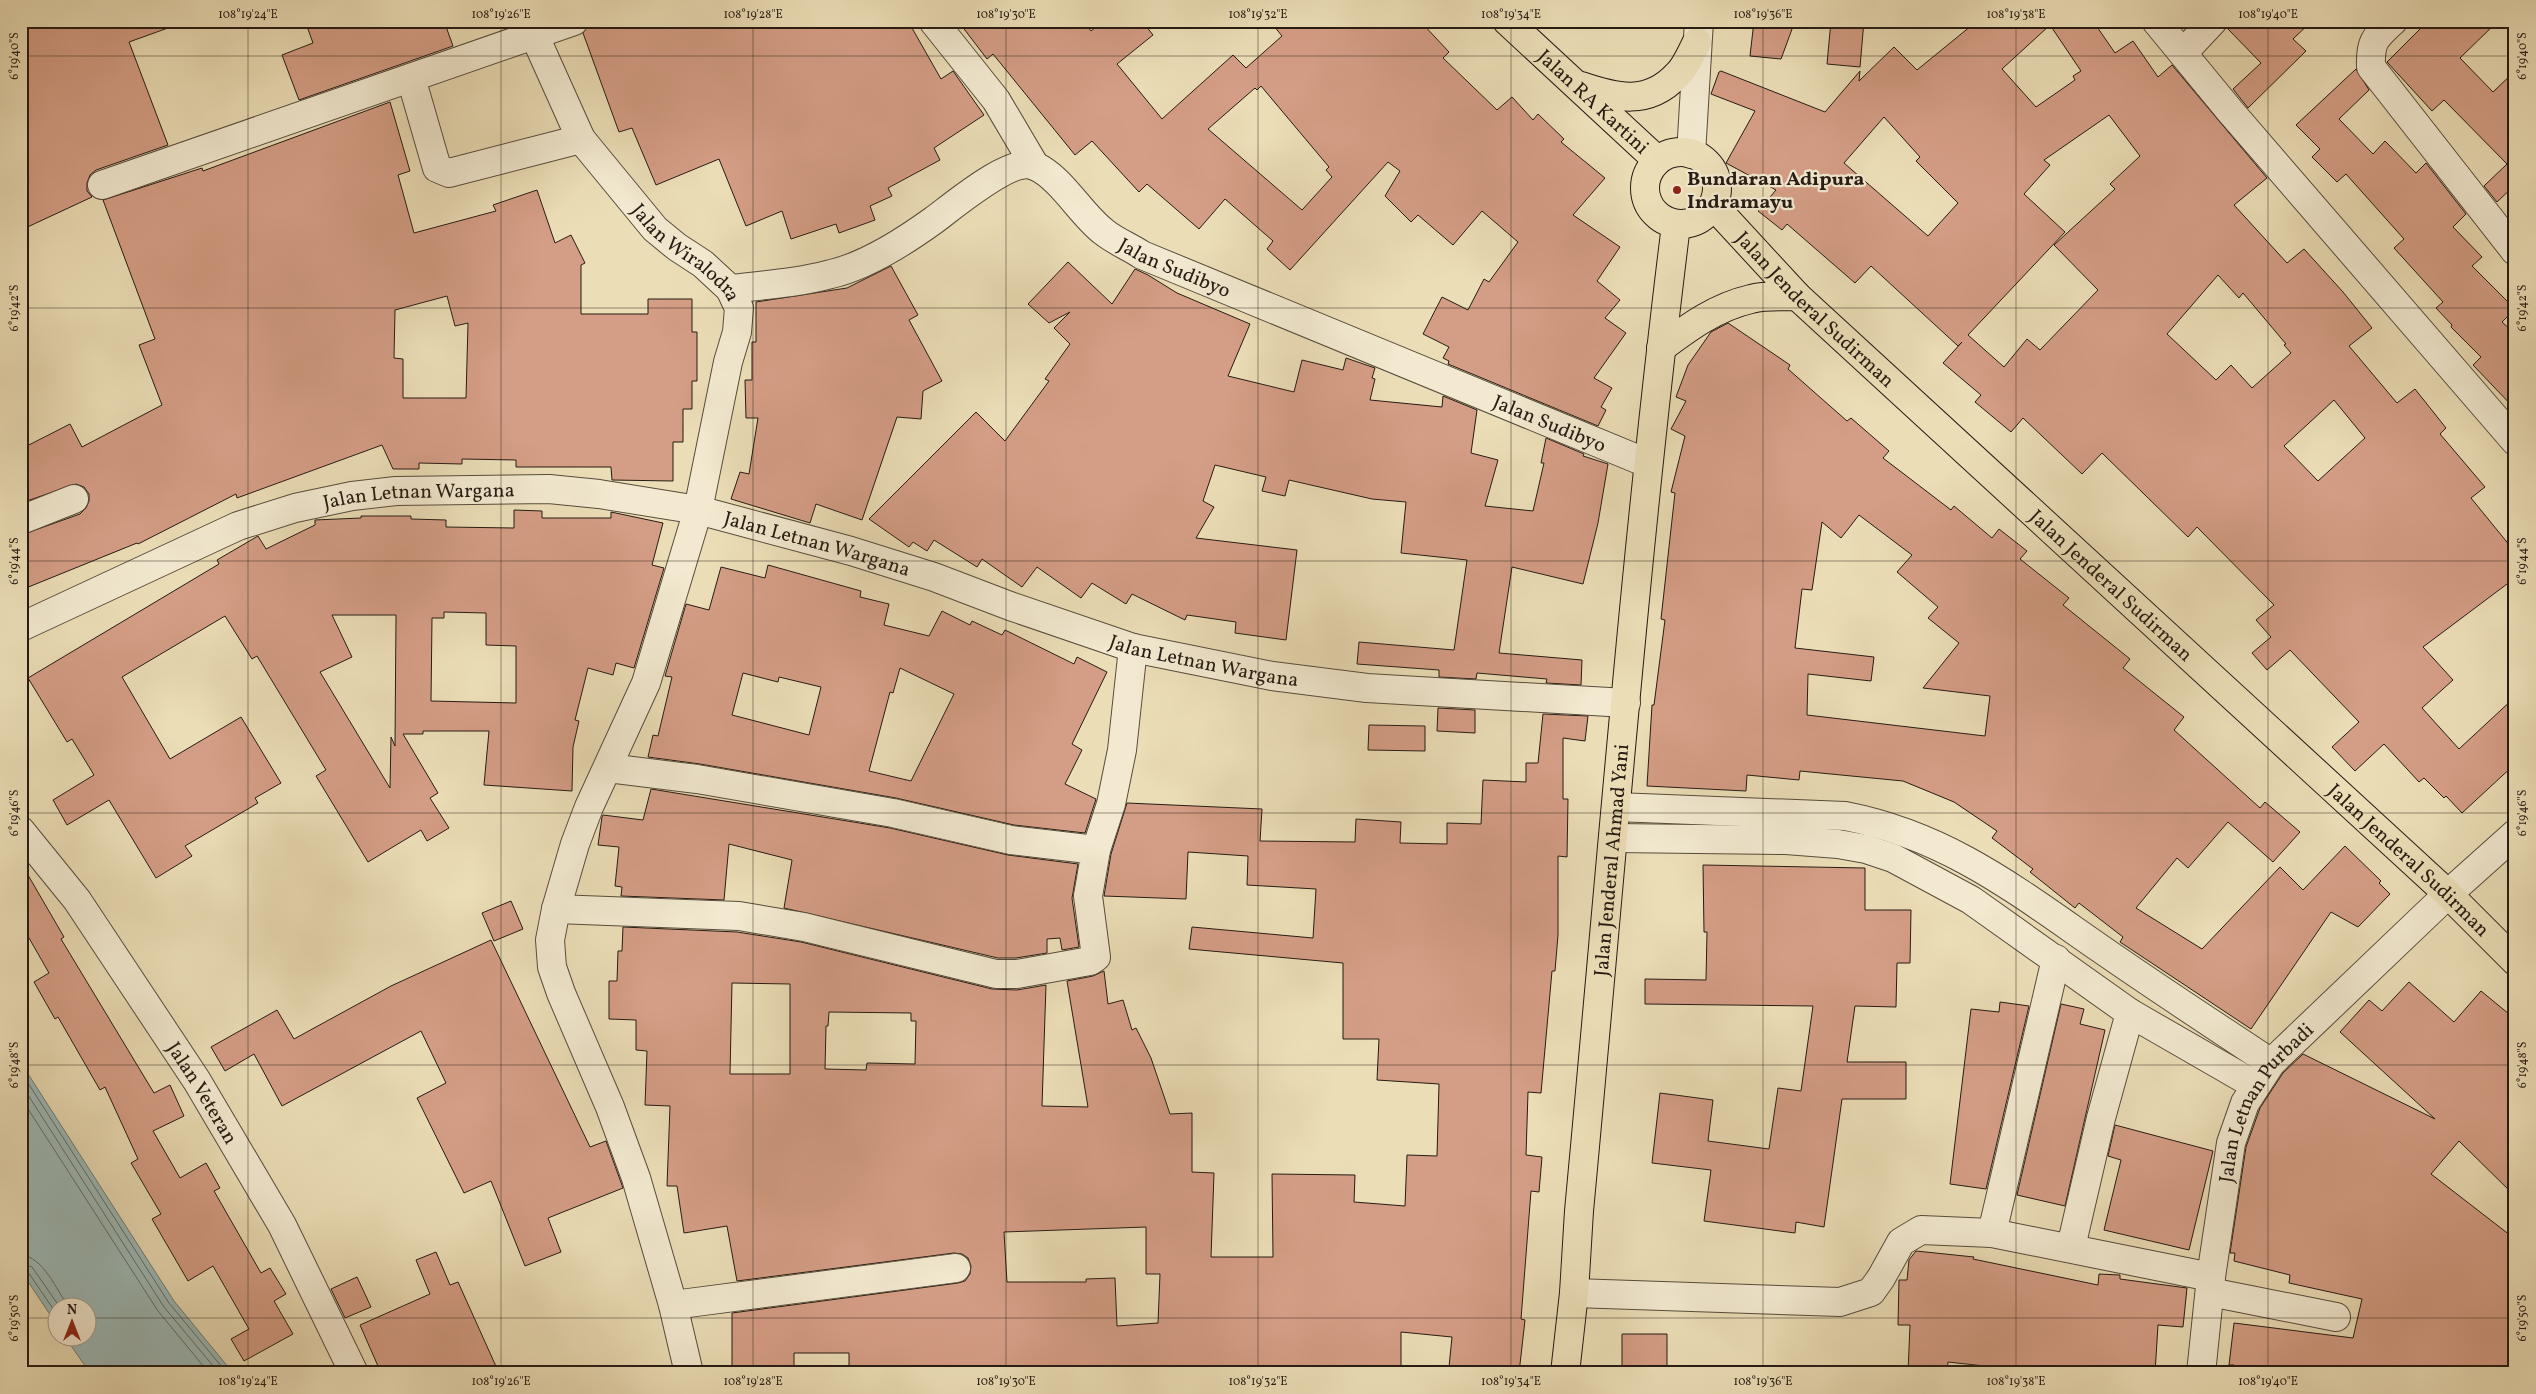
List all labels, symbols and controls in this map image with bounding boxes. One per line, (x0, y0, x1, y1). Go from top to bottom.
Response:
text: 108°19'24"E (218, 7, 278, 23)
text: 108°19'26"E (471, 7, 531, 23)
text: 108°19'28"E (723, 7, 783, 23)
text: 108°19'30"E (976, 7, 1036, 23)
text: 108°19'32"E (1228, 7, 1288, 23)
text: 108°19'34"E (1481, 7, 1541, 23)
text: 108°19'36"E (1733, 7, 1793, 23)
text: 108°19'38"E (1986, 7, 2046, 23)
text: 108°19'40"E (2238, 7, 2298, 23)
text: 6°19'40"S (7, 32, 23, 80)
text: 6°19'40"S (2515, 32, 2531, 80)
street label: Jalan RA Kartini (1530, 44, 1654, 162)
place label: Bundaran Adipura Indramayu (1687, 166, 1864, 217)
marker: Bundaran Adipura Indramayu (1671, 184, 1683, 196)
street label: Jalan Wiralodra (624, 198, 746, 307)
street label: Jalan Jenderal Sudirman (1728, 226, 1900, 395)
street label: Jalan Sudibyo (1112, 232, 1234, 306)
text: 6°19'42"S (7, 285, 23, 331)
text: 6°19'42"S (2515, 285, 2531, 331)
street label: Jalan Sudibyo (1488, 389, 1610, 461)
street label: Jalan Letnan Wargana (320, 477, 515, 518)
street label: Jalan Jenderal Sudirman (2022, 504, 2198, 669)
street label: Jalan Letnan Wargana (720, 506, 914, 585)
text: 6°19'44"S (7, 537, 23, 585)
text: 6°19'44"S (2515, 537, 2531, 585)
street label: Jalan Letnan Wargana (1105, 629, 1300, 695)
street label: Jalan Jenderal Ahmad Yani (1588, 743, 1637, 978)
street label: Jalan Jenderal Sudirman (2320, 778, 2495, 944)
text: 6°19'46"S (7, 790, 23, 836)
text: 6°19'46"S (2515, 790, 2531, 836)
street label: Jalan Letnan Purbadi (2213, 1017, 2321, 1185)
street label: Jalan Veteran (159, 1037, 243, 1150)
text: 6°19'48"S (7, 1042, 23, 1088)
text: 6°19'48"S (2515, 1042, 2531, 1088)
text: 6°19'50"S (7, 1295, 23, 1341)
text: 6°19'50"S (2515, 1295, 2531, 1341)
north arrow (48, 1296, 98, 1346)
text: N (67, 1301, 77, 1320)
text: 108°19'24"E (218, 1374, 278, 1390)
text: 108°19'26"E (471, 1374, 531, 1390)
text: 108°19'28"E (723, 1374, 783, 1390)
text: 108°19'30"E (976, 1374, 1036, 1390)
text: 108°19'32"E (1228, 1374, 1288, 1390)
text: 108°19'34"E (1481, 1374, 1541, 1390)
text: 108°19'36"E (1733, 1374, 1793, 1390)
text: 108°19'38"E (1986, 1374, 2046, 1390)
text: 108°19'40"E (2238, 1374, 2298, 1390)

